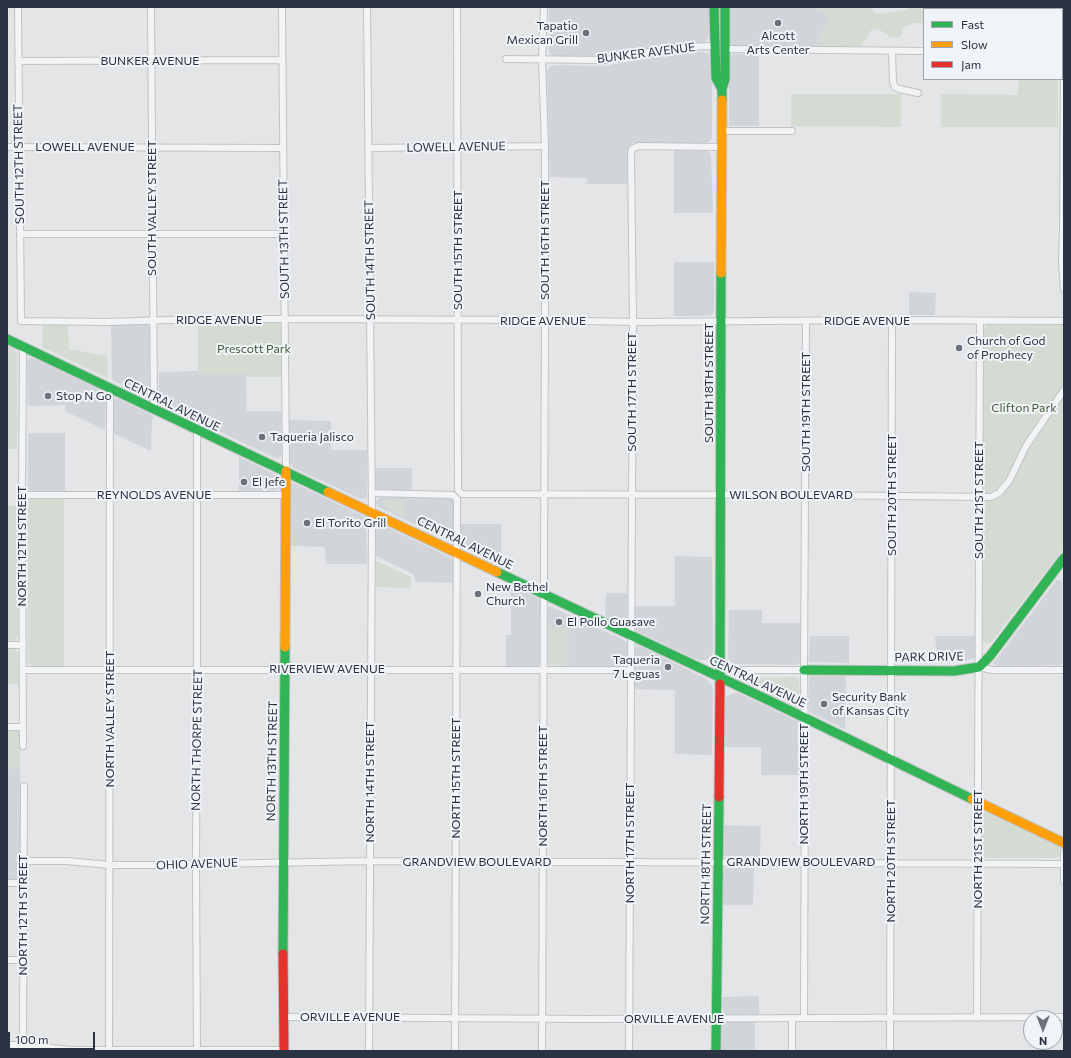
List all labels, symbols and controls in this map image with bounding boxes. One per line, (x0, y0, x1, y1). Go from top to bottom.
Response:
legend (923, 8, 1063, 80)
text: Fast (961, 17, 984, 31)
marker: Alcott Arts Center (773, 18, 783, 28)
place label: Tapatio Mexican Grill (507, 19, 578, 47)
marker: Tapatio Mexican Grill (581, 28, 591, 38)
place label: Alcott Arts Center (746, 29, 810, 57)
text: Slow (961, 37, 988, 51)
street label: BUNKER AVENUE (596, 40, 696, 66)
street label: BUNKER AVENUE (101, 54, 199, 68)
text: Jam (961, 57, 981, 71)
street label: SOUTH 12TH STREET (11, 104, 27, 224)
street label: LOWELL AVENUE (406, 139, 506, 155)
street label: LOWELL AVENUE (35, 140, 135, 154)
street label: SOUTH VALLEY STREET (145, 140, 159, 276)
street label: SOUTH 13TH STREET (276, 179, 292, 299)
street label: SOUTH 16TH STREET (538, 180, 552, 300)
street label: SOUTH 15TH STREET (451, 190, 465, 310)
street label: SOUTH 14TH STREET (362, 200, 378, 320)
street label: RIDGE AVENUE (176, 313, 262, 327)
street label: RIDGE AVENUE (500, 314, 586, 328)
street label: RIDGE AVENUE (824, 314, 910, 328)
street label: SOUTH 18TH STREET (702, 323, 716, 443)
street label: SOUTH 17TH STREET (625, 332, 639, 452)
place label: Church of God of Prophecy (967, 334, 1046, 362)
park label: Prescott Park (217, 342, 291, 356)
marker: Church of God of Prophecy (954, 343, 964, 353)
street label: SOUTH 19TH STREET (799, 352, 813, 472)
street label: CENTRAL AVENUE (122, 375, 222, 435)
place label: Stop N Go (56, 389, 112, 403)
marker: Stop N Go (43, 391, 53, 401)
park label: Clifton Park (991, 401, 1057, 415)
place label: Taqueria Jalisco (270, 430, 354, 444)
marker: Taqueria Jalisco (257, 432, 267, 442)
street label: SOUTH 20TH STREET (885, 434, 899, 556)
street label: SOUTH 21ST STREET (972, 441, 986, 559)
place label: El Jefe (252, 475, 285, 489)
marker: El Jefe (239, 477, 249, 487)
street label: NORTH 12TH STREET (15, 486, 29, 606)
street label: REYNOLDS AVENUE (97, 488, 211, 502)
street label: WILSON BOULEVARD (729, 488, 853, 502)
street label: CENTRAL AVENUE (415, 513, 515, 573)
place label: El Torito Grill (315, 516, 386, 530)
marker: El Torito Grill (302, 518, 312, 528)
place label: New Bethel Church (486, 580, 548, 608)
marker: New Bethel Church (473, 589, 483, 599)
place label: El Pollo Guasave (567, 615, 655, 629)
marker: El Pollo Guasave (554, 617, 564, 627)
street label: PARK DRIVE (894, 649, 964, 665)
street label: NORTH VALLEY STREET (103, 651, 117, 787)
place label: Taqueria 7 Leguas (613, 653, 660, 681)
street label: CENTRAL AVENUE (707, 653, 809, 711)
street label: RIVERVIEW AVENUE (269, 662, 385, 676)
marker: Taqueria 7 Leguas (663, 662, 673, 672)
street label: NORTH THORPE STREET (189, 669, 205, 811)
place label: Security Bank of Kansas City (832, 690, 909, 718)
marker: Security Bank of Kansas City (819, 699, 829, 709)
street label: NORTH 13TH STREET (264, 700, 280, 822)
street label: NORTH 15TH STREET (449, 718, 463, 838)
street label: NORTH 14TH STREET (363, 721, 377, 843)
street label: NORTH 19TH STREET (797, 723, 811, 845)
street label: NORTH 16TH STREET (536, 725, 550, 847)
street label: NORTH 17TH STREET (623, 783, 637, 903)
street label: NORTH 21ST STREET (971, 790, 985, 908)
street label: NORTH 20TH STREET (884, 799, 898, 923)
street label: NORTH 18TH STREET (698, 803, 714, 925)
street label: NORTH 12TH STREET (16, 855, 30, 975)
street label: OHIO AVENUE (156, 855, 238, 873)
street label: GRANDVIEW BOULEVARD (403, 855, 551, 869)
street label: GRANDVIEW BOULEVARD (727, 855, 875, 869)
street label: ORVILLE AVENUE (300, 1010, 400, 1024)
north arrow (1023, 1010, 1063, 1050)
street label: ORVILLE AVENUE (624, 1012, 724, 1026)
scale bar (10, 1024, 97, 1050)
text: 100 m (15, 1032, 49, 1046)
text: N (1039, 1035, 1047, 1048)

